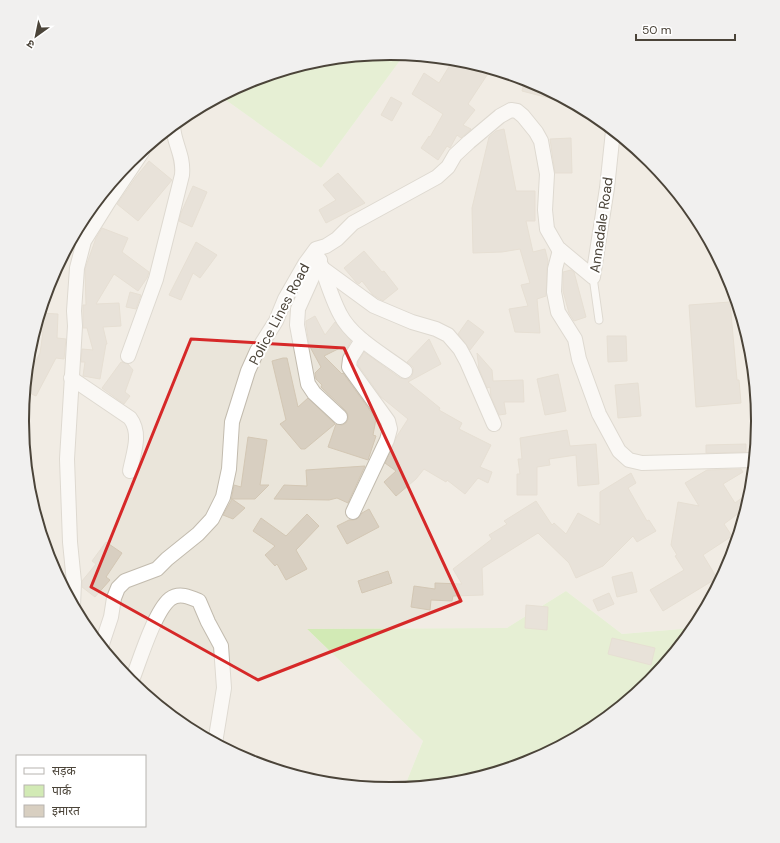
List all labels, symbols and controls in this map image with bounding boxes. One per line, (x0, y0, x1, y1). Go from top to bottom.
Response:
north arrow (16, 16, 56, 56)
scale bar (636, 16, 735, 42)
text: 50 m (642, 22, 671, 38)
text: उ (24, 36, 37, 52)
street label: Annadale Road (585, 176, 617, 274)
street label: Police Lines Road (245, 260, 313, 368)
legend (16, 755, 146, 827)
text: सड़क (52, 763, 77, 779)
text: पार्क (52, 783, 72, 799)
text: इमारत (52, 803, 81, 819)

